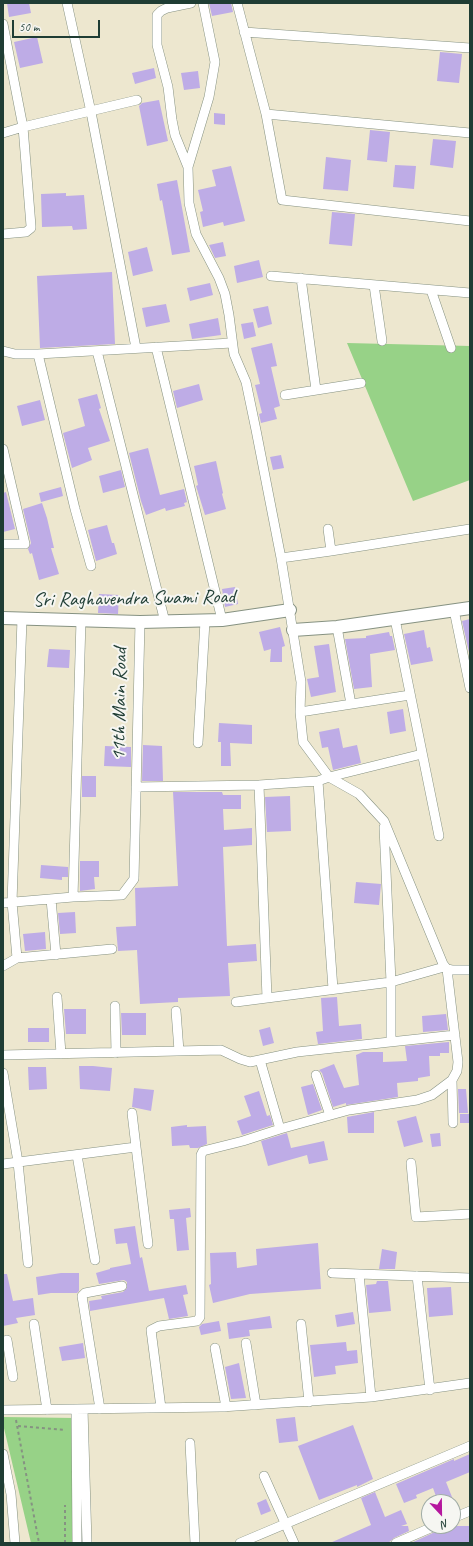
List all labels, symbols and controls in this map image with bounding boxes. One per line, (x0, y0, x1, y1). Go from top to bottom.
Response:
scale bar (14, 12, 102, 38)
text: 50 m (19, 19, 39, 35)
street label: Sri Raghavendra Swami Road (33, 585, 235, 613)
street label: 11th Main Road (107, 647, 133, 761)
north arrow (421, 1494, 461, 1534)
text: N (439, 1516, 451, 1532)

